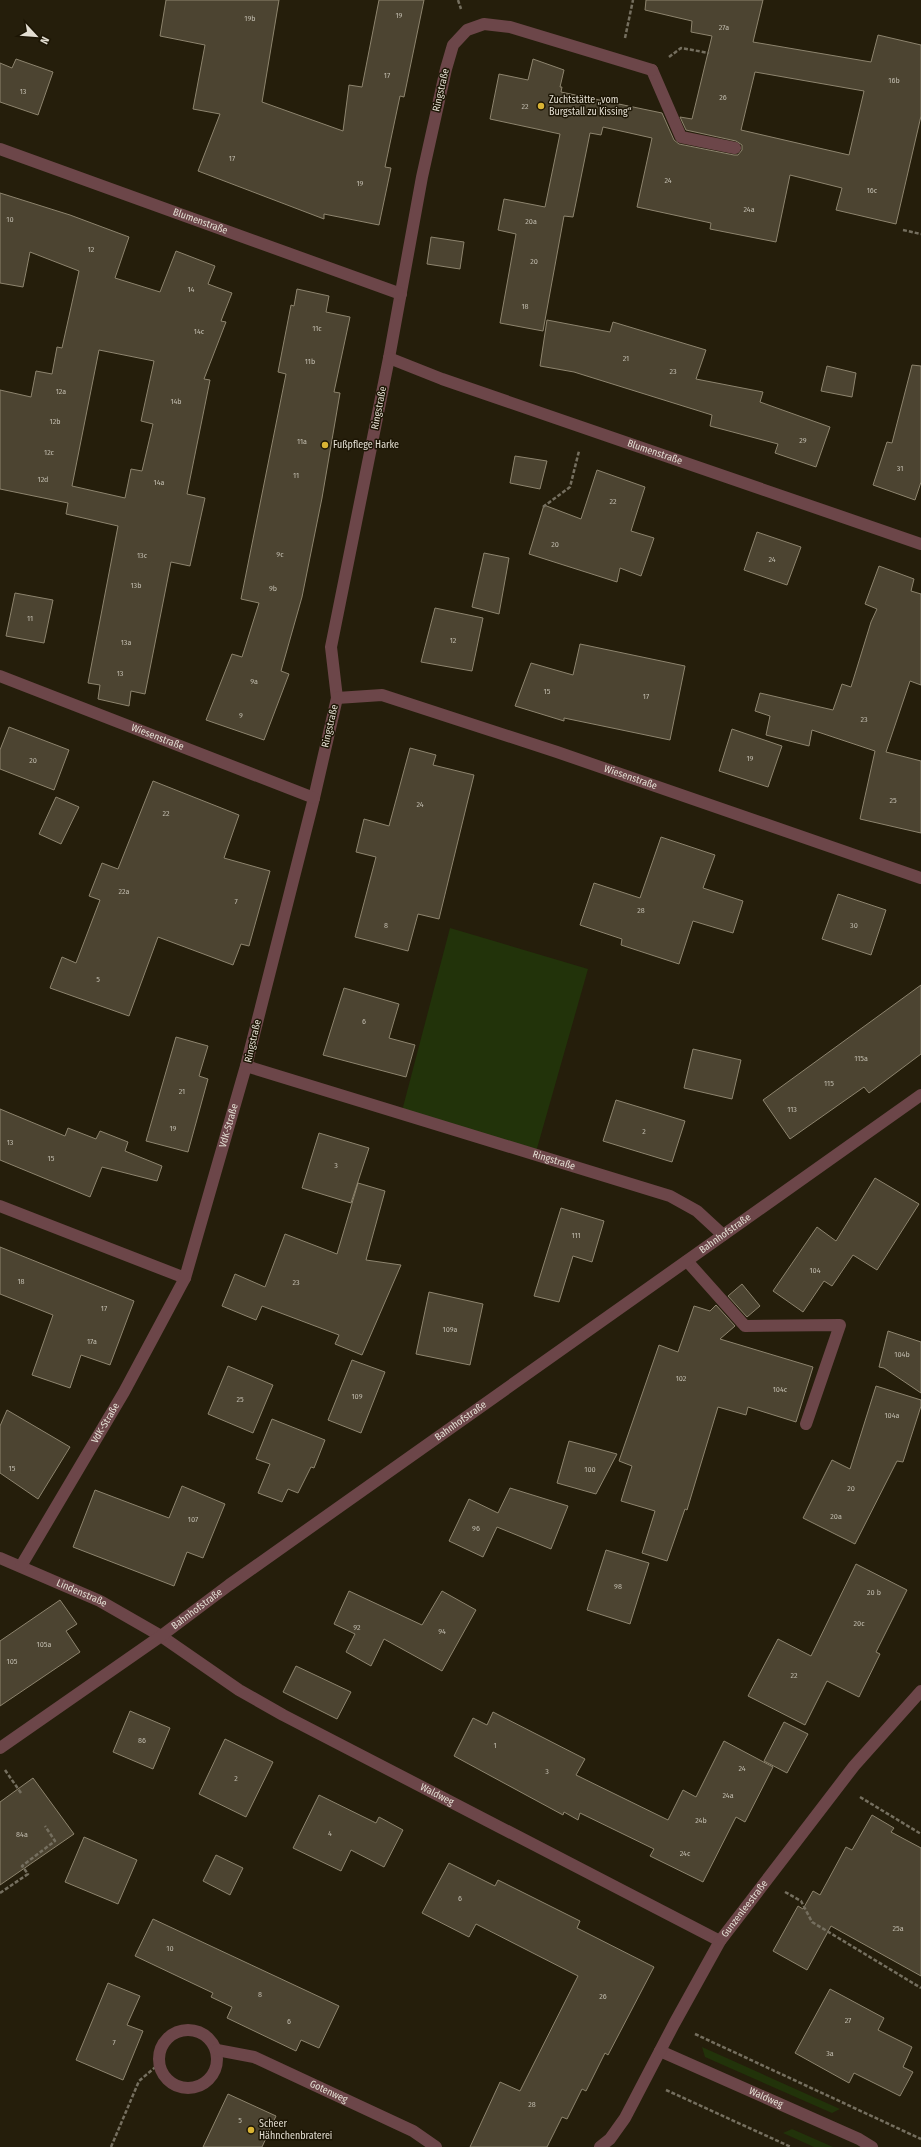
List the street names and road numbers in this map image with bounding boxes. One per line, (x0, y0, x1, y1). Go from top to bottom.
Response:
street label: Ringstraße (430, 67, 452, 113)
street label: Blumenstraße (171, 206, 229, 237)
street label: Ringstraße (369, 385, 389, 431)
street label: Blumenstraße (626, 437, 684, 467)
street label: Ringstraße (319, 703, 341, 749)
street label: Wiesenstraße (130, 722, 186, 753)
street label: Wiesenstraße (602, 763, 659, 792)
street label: Ringstraße (242, 1018, 264, 1064)
street label: VdK-Straße (217, 1102, 241, 1149)
street label: Ringstraße (531, 1148, 577, 1173)
street label: Bahnhofstraße (697, 1211, 753, 1256)
street label: Bahnhofstraße (433, 1399, 489, 1443)
street label: VdK-Straße (89, 1401, 122, 1446)
street label: Lindenstraße (55, 1577, 109, 1610)
street label: Bahnhofstraße (169, 1586, 225, 1632)
street label: Waldweg (418, 1781, 456, 1808)
street label: Gunzenleestraße (719, 1878, 770, 1940)
street label: Gotenweg (308, 2078, 350, 2106)
street label: Waldweg (747, 2085, 785, 2111)

